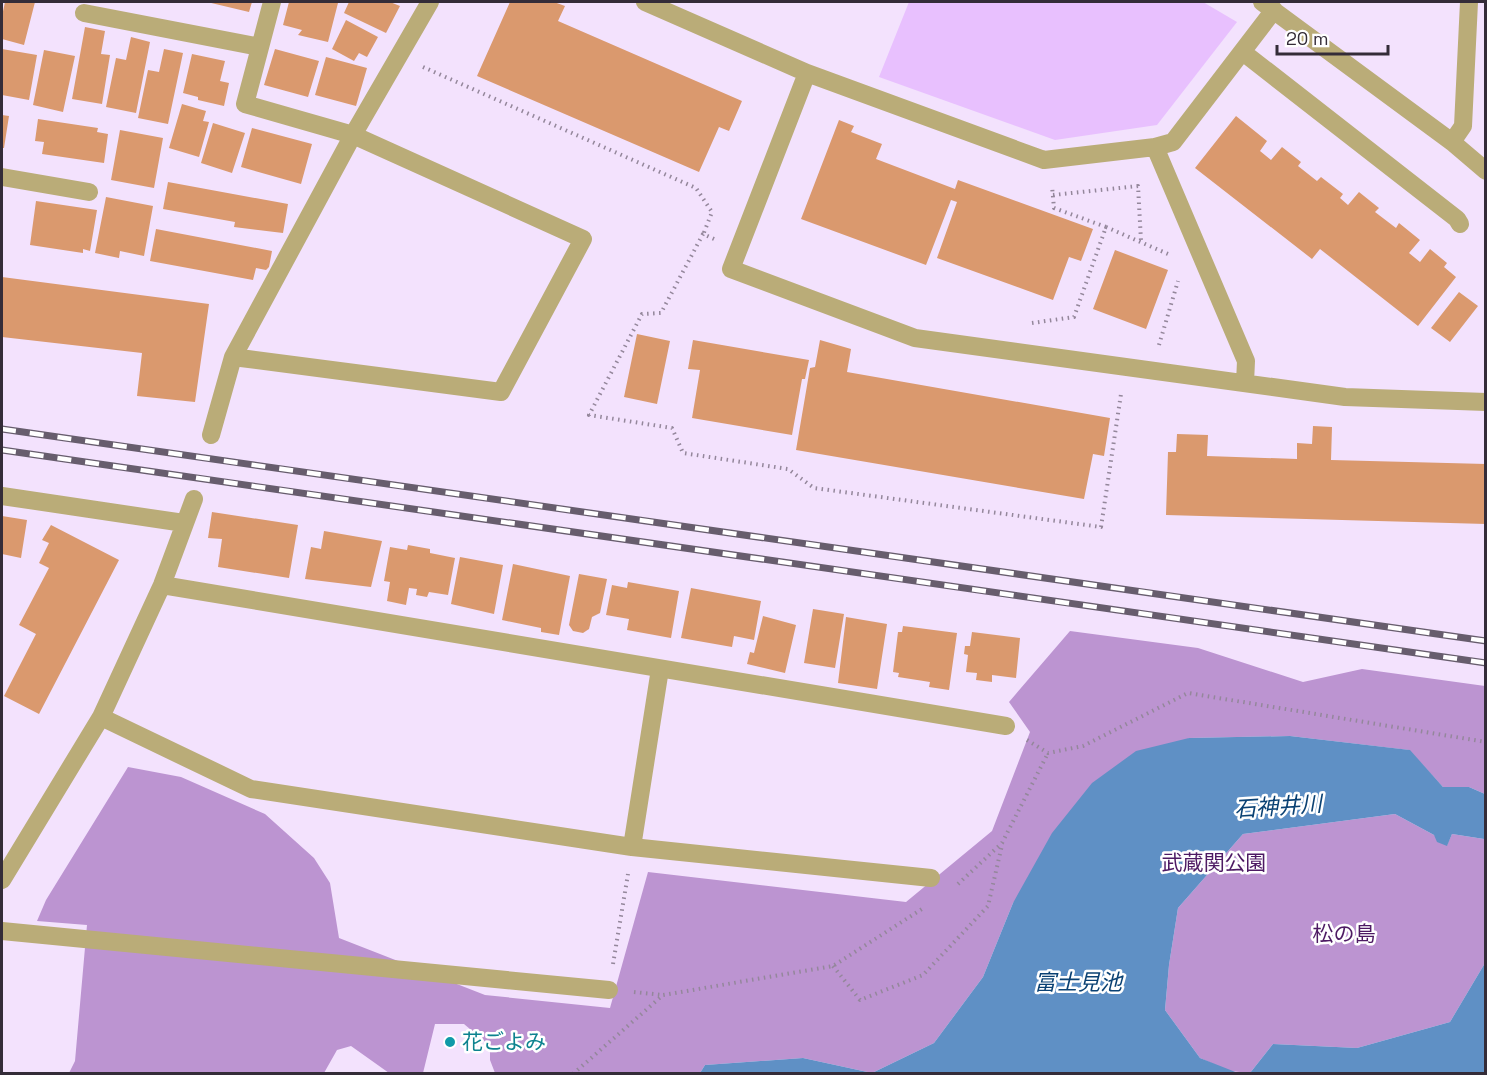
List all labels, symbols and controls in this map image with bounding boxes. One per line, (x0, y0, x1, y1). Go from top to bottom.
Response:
scale bar (1277, 18, 1388, 56)
text: 20 m (1286, 27, 1329, 50)
water label: 石神井川 (1233, 789, 1325, 823)
park label: 武蔵関公園 (1162, 849, 1267, 876)
park label: 松の島 (1313, 920, 1376, 947)
water label: 富士見池 (1034, 968, 1124, 996)
place label: 花ごよみ (462, 1028, 546, 1055)
marker: 花ごよみ (443, 1035, 457, 1049)

